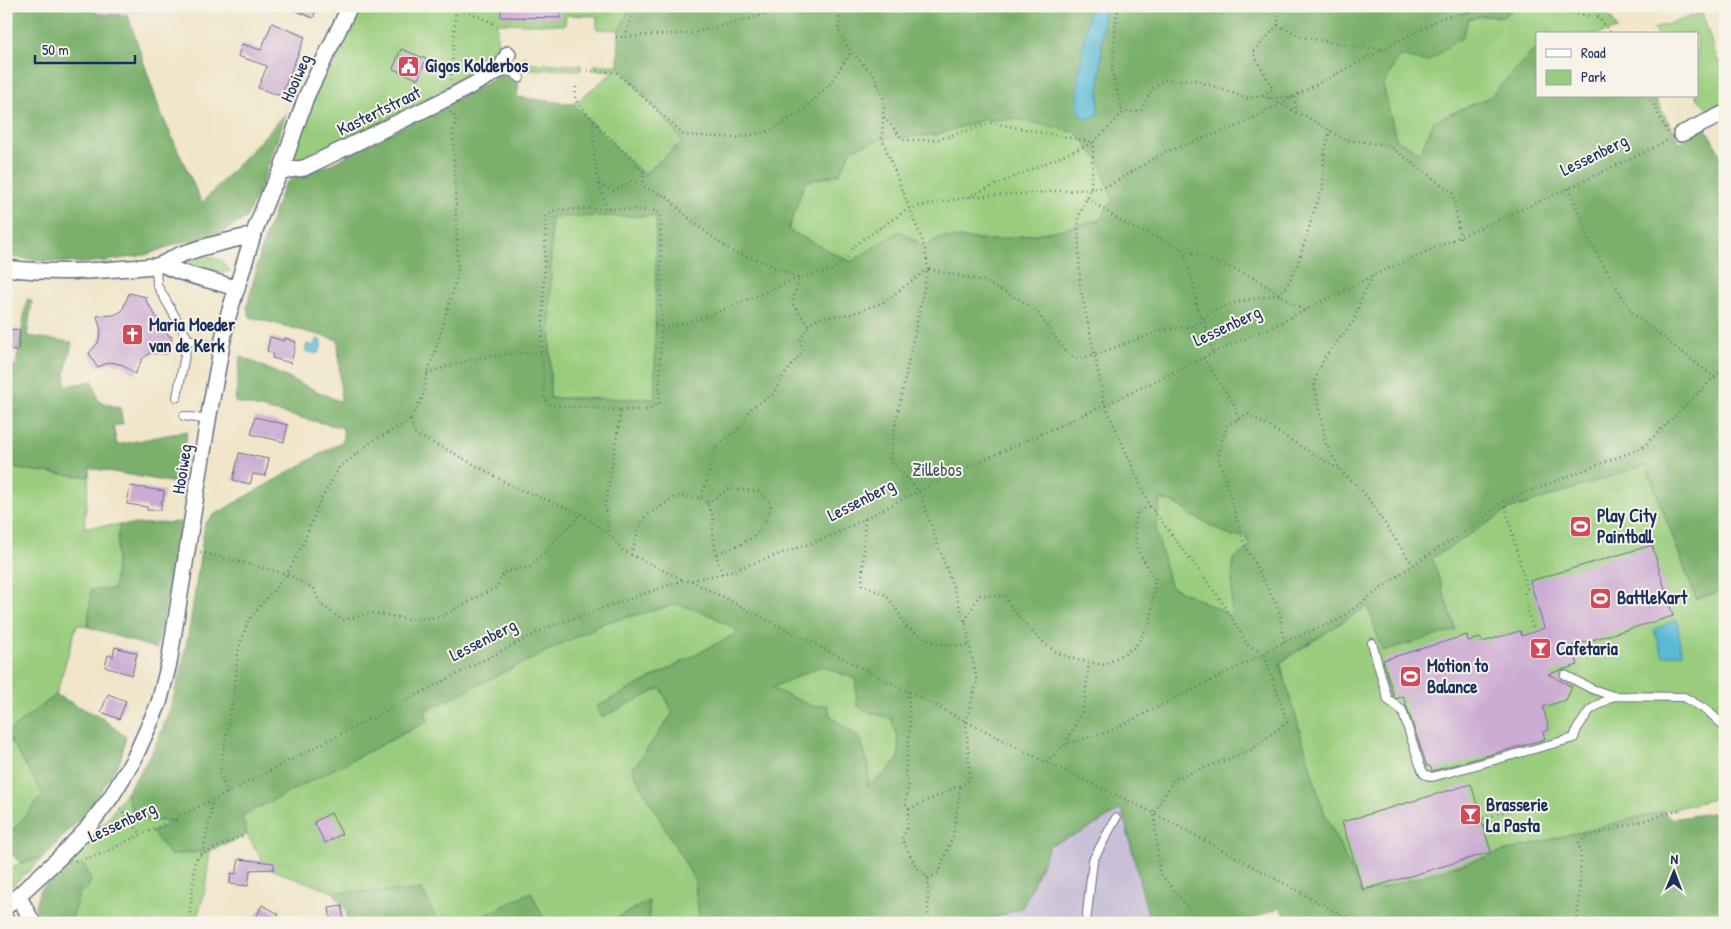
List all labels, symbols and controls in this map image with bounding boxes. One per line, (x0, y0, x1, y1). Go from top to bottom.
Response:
scale bar (35, 32, 135, 64)
legend (1536, 32, 1698, 98)
text: 50 m (42, 39, 69, 60)
text: Road (1581, 42, 1606, 63)
street label: Hooiweg (274, 50, 317, 106)
place label: Gigos Kolderbos (425, 53, 528, 79)
public building icon: Gigos Kolderbos (397, 54, 421, 78)
text: Park (1581, 66, 1606, 87)
street label: Kastertstraat (333, 79, 426, 142)
street label: Lessenberg (1556, 127, 1632, 182)
street label: Lessenberg (1189, 299, 1265, 352)
place label: Maria Moeder van de Kerk (148, 312, 235, 358)
church icon: Maria Moeder van de Kerk (121, 323, 145, 347)
street label: Hooiweg (165, 442, 198, 496)
park label: Zillebos (912, 457, 962, 482)
street label: Lessenberg (823, 472, 899, 527)
place label: Play City Paintball (1597, 503, 1657, 549)
sports icon: Play City Paintball (1569, 514, 1593, 538)
place label: BattleKart (1617, 585, 1688, 610)
sports icon: BattleKart (1589, 586, 1613, 610)
street label: Lessenberg (445, 612, 521, 667)
place label: Cafetaria (1556, 636, 1619, 661)
bar icon: Cafetaria (1528, 637, 1552, 661)
place label: Motion to Balance (1427, 653, 1489, 699)
sports icon: Motion to Balance (1399, 664, 1423, 688)
place label: Brasserie La Pasta (1486, 792, 1549, 838)
street label: Lessenberg (84, 795, 160, 848)
bar icon: Brasserie La Pasta (1458, 803, 1482, 827)
north arrow (1648, 846, 1698, 896)
text: N (1670, 849, 1679, 868)

